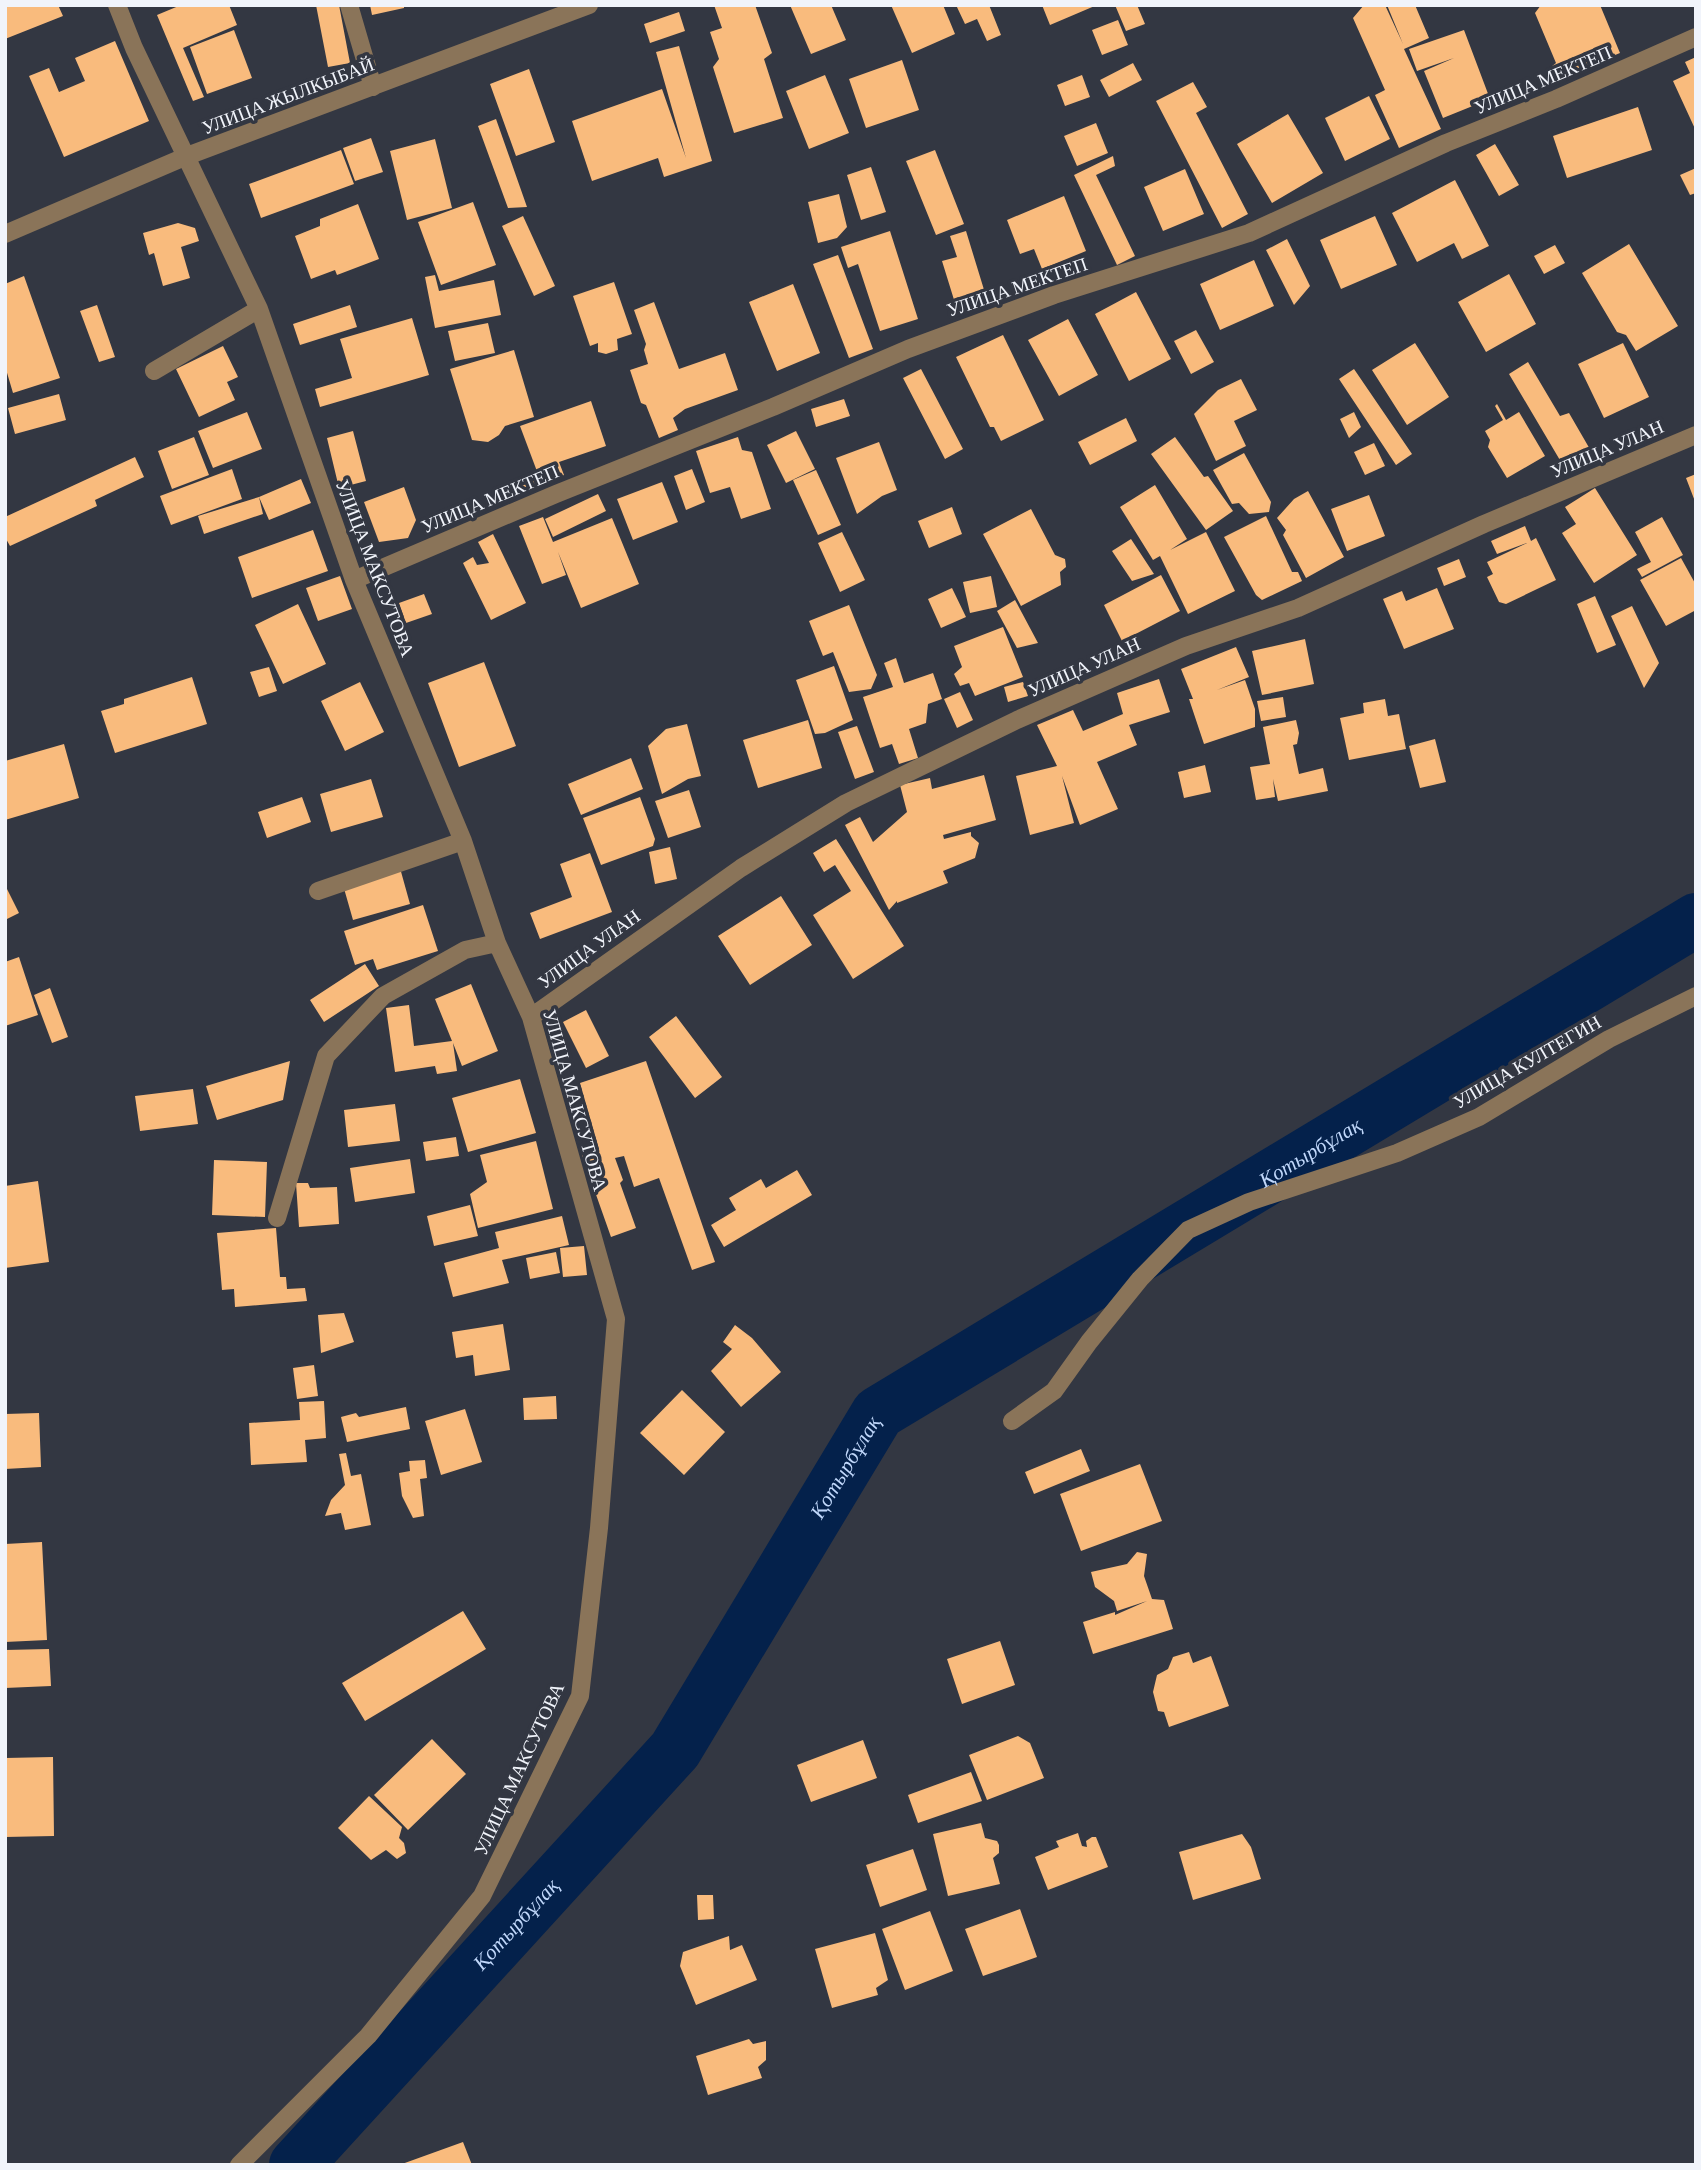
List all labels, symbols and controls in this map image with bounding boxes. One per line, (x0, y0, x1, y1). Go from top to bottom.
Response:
street label: УЛИЦА МЕКТЕП (1471, 42, 1615, 118)
street label: УЛИЦА ЖЫЛКЫБАЙ (199, 53, 377, 139)
street label: УЛИЦА МЕКТЕП (944, 253, 1090, 321)
street label: УЛИЦА УЛАН (1547, 416, 1667, 482)
street label: УЛИЦА МЕКТЕП (418, 461, 562, 537)
street label: УЛИЦА МАКСУТОВА (332, 477, 419, 660)
street label: УЛИЦА УЛАН (1025, 633, 1144, 701)
street label: УЛИЦА УЛАН (534, 905, 644, 993)
street label: УЛИЦА МАКСУТОВА (539, 1007, 611, 1193)
street label: УЛИЦА КУЛТЕГИН (1449, 1011, 1605, 1113)
water label: Қотырбұлақ (1254, 1112, 1366, 1193)
water label: Қотырбұлақ (805, 1412, 885, 1524)
street label: УЛИЦА МАКСУТОВА (470, 1679, 568, 1859)
water label: Қотырбұлақ (467, 1874, 564, 1976)

